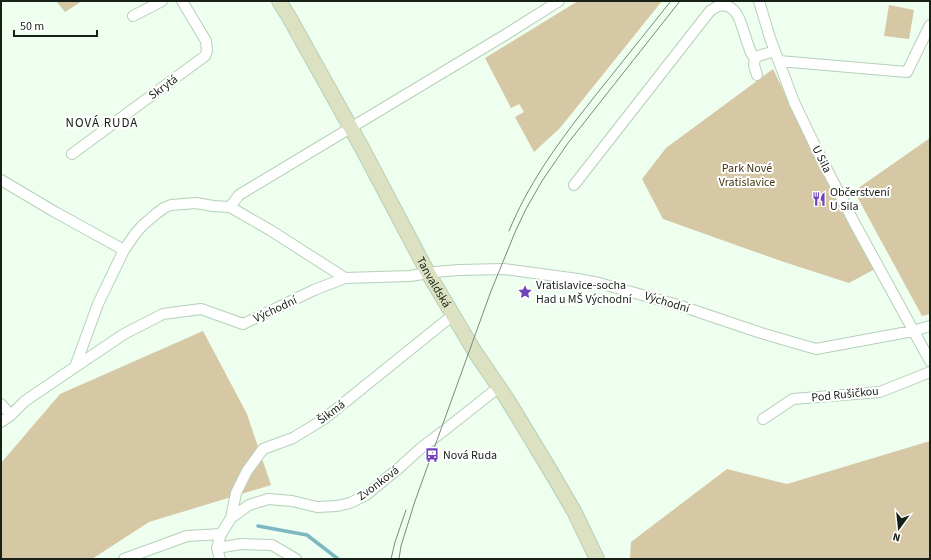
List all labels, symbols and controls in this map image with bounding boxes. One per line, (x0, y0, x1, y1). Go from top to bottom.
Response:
scale bar (14, 12, 97, 38)
text: 50 m (20, 18, 44, 35)
street label: Skrytá (145, 71, 181, 104)
district label: NOVÁ RUDA (66, 114, 138, 132)
street label: U Sila (807, 143, 836, 176)
park label: Park Nové Vratislavice (719, 160, 775, 191)
place label: Občerstvení U Sila (830, 184, 891, 215)
restaurant icon: Občerstvení U Sila (811, 191, 827, 207)
street label: Tanvaldská (412, 254, 455, 311)
place label: Vratislavice-socha Had u MŠ Východní (536, 277, 633, 308)
place icon: Vratislavice-socha Had u MŠ Východní (517, 284, 533, 300)
street label: Východní (642, 288, 692, 318)
street label: Východní (251, 292, 301, 327)
street label: Pod Rušičkou (811, 383, 880, 406)
street label: Šikmá (314, 396, 349, 429)
bus stop icon: Nová Ruda (424, 447, 440, 463)
place label: Nová Ruda (443, 447, 497, 464)
street label: Zvonková (354, 462, 403, 505)
north arrow (879, 508, 919, 548)
text: N (891, 529, 902, 545)

